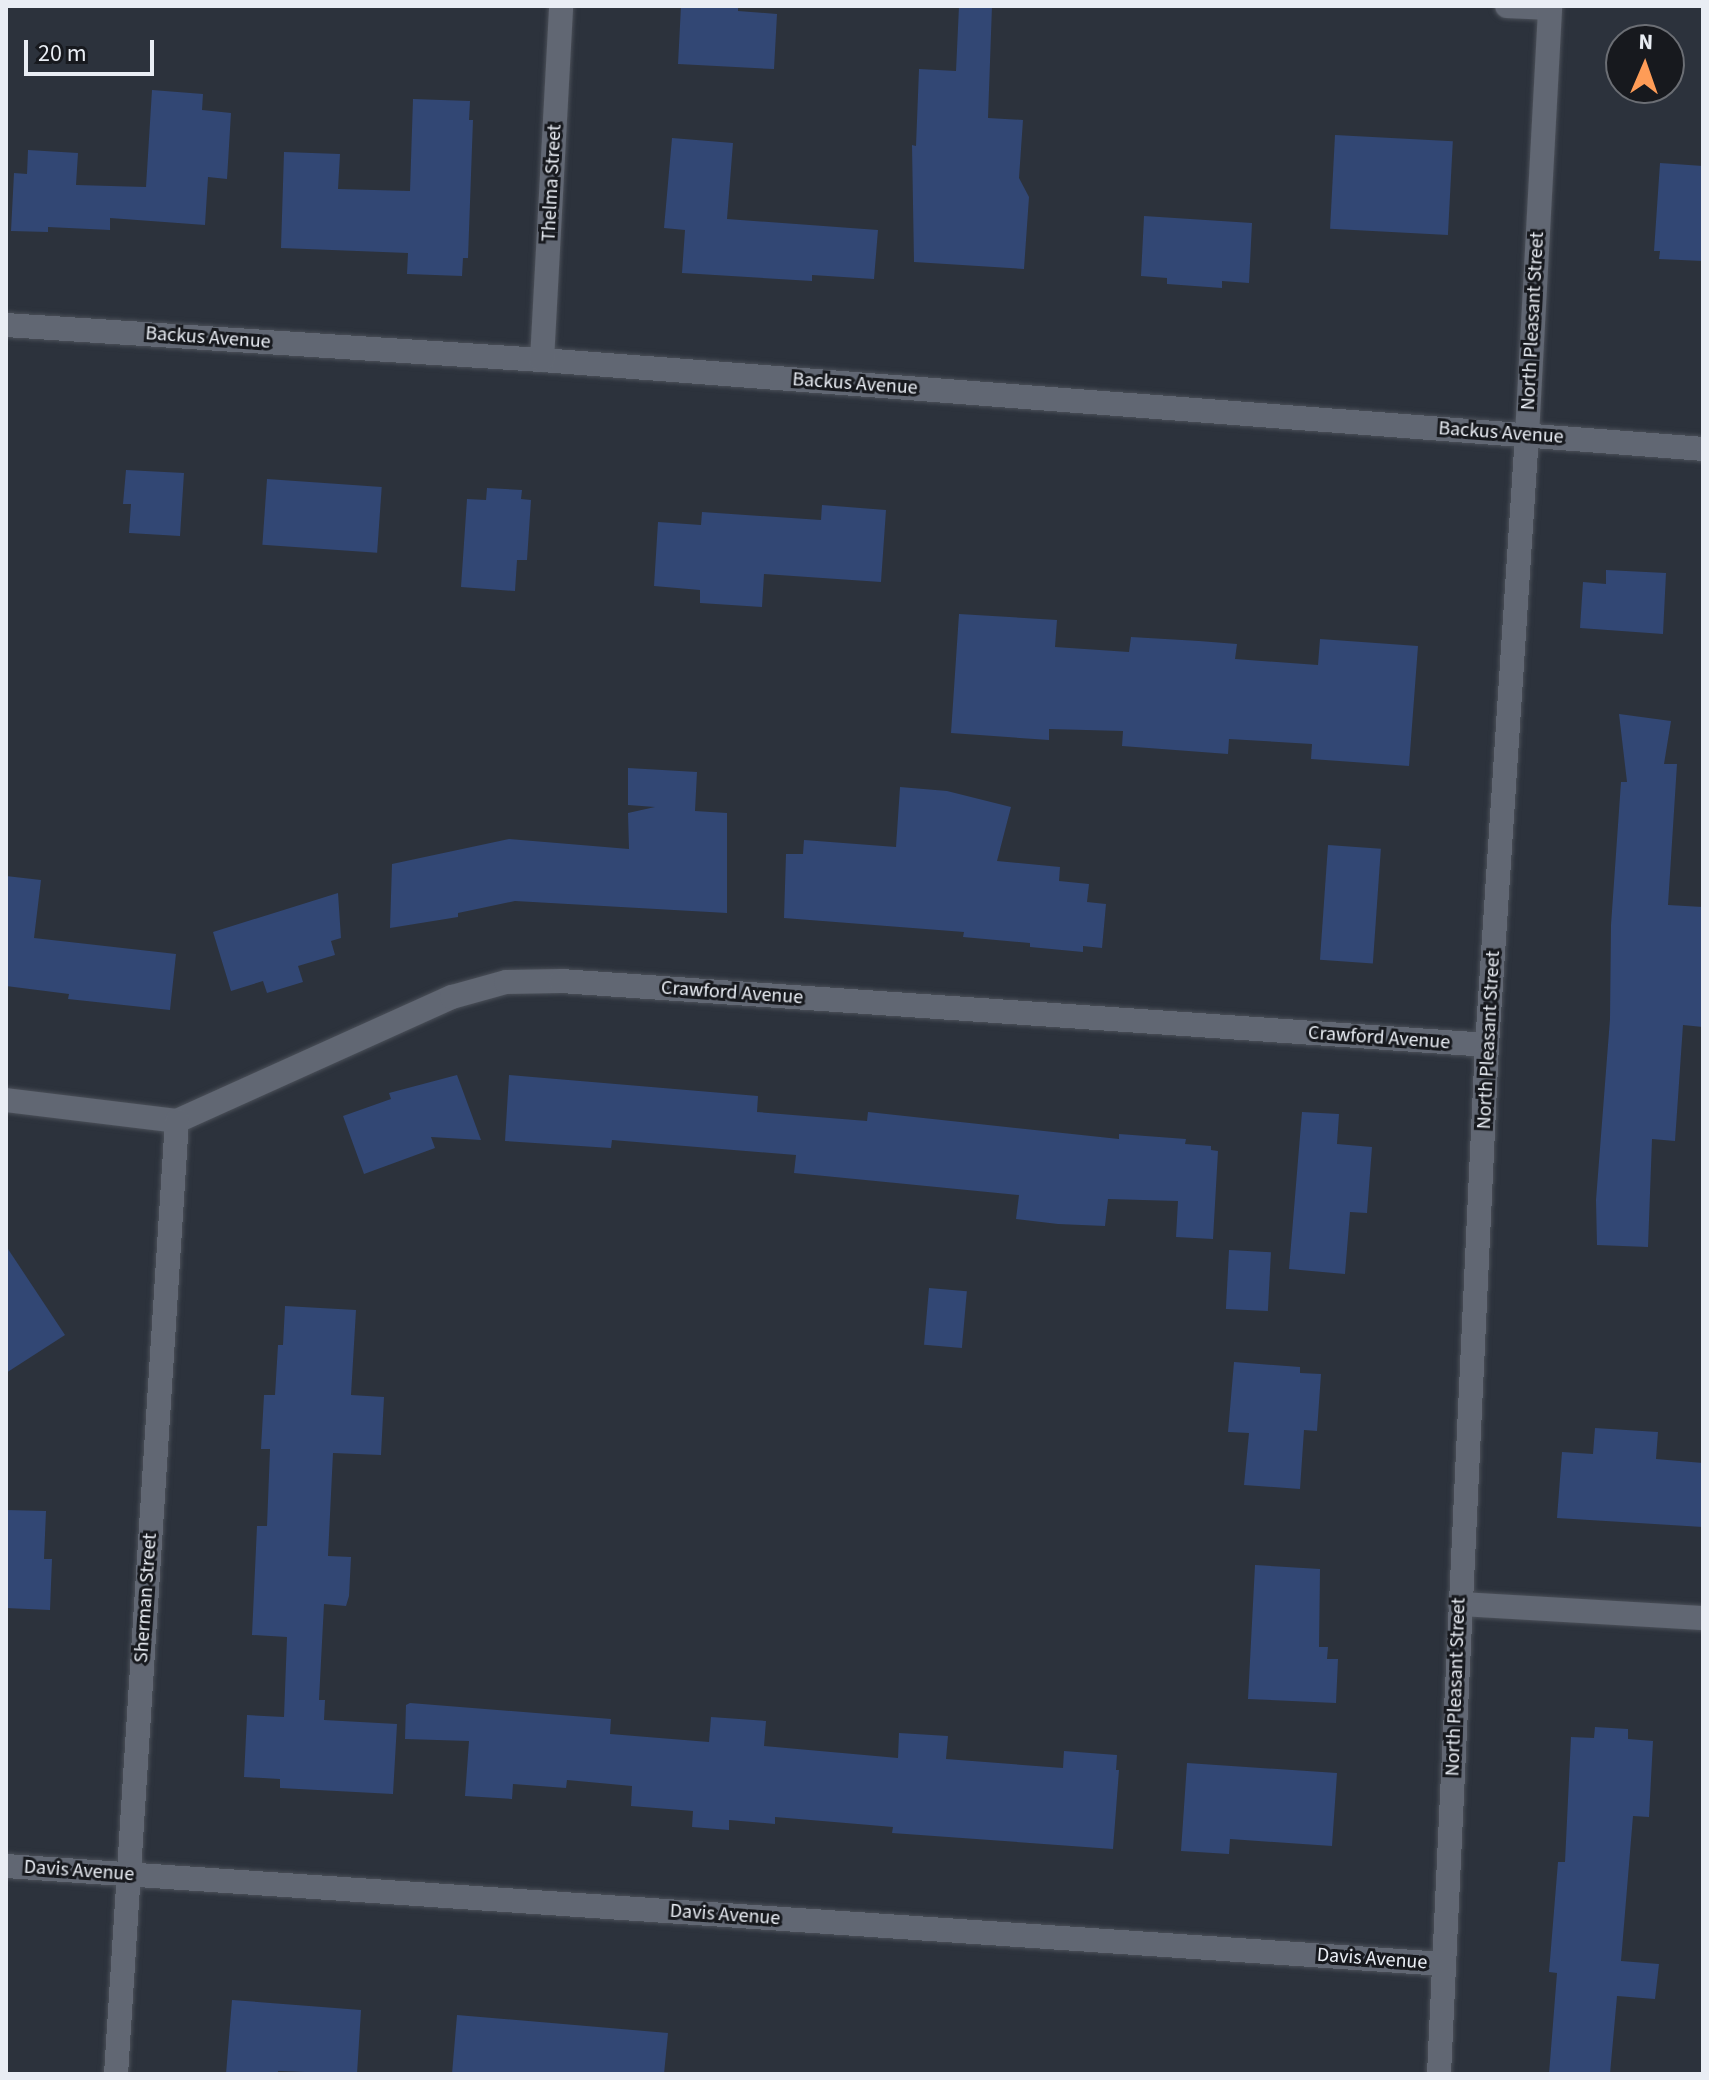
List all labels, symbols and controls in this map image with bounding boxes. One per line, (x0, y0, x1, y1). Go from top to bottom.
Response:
scale bar (28, 24, 158, 74)
north arrow (1605, 24, 1685, 104)
text: N (1638, 26, 1654, 58)
text: 20 m (38, 36, 87, 71)
street label: Thelma Street (537, 124, 567, 242)
street label: North Pleasant Street (1516, 231, 1550, 411)
street label: Backus Avenue (145, 322, 271, 354)
street label: Backus Avenue (792, 368, 918, 400)
street label: Backus Avenue (1438, 417, 1564, 449)
street label: North Pleasant Street (1472, 950, 1506, 1130)
street label: Crawford Avenue (660, 976, 804, 1010)
street label: Crawford Avenue (1307, 1021, 1451, 1055)
street label: Sherman Street (129, 1532, 163, 1664)
street label: North Pleasant Street (1441, 1597, 1471, 1777)
street label: Davis Avenue (23, 1855, 135, 1887)
street label: Davis Avenue (669, 1899, 781, 1931)
street label: Davis Avenue (1316, 1943, 1428, 1975)

